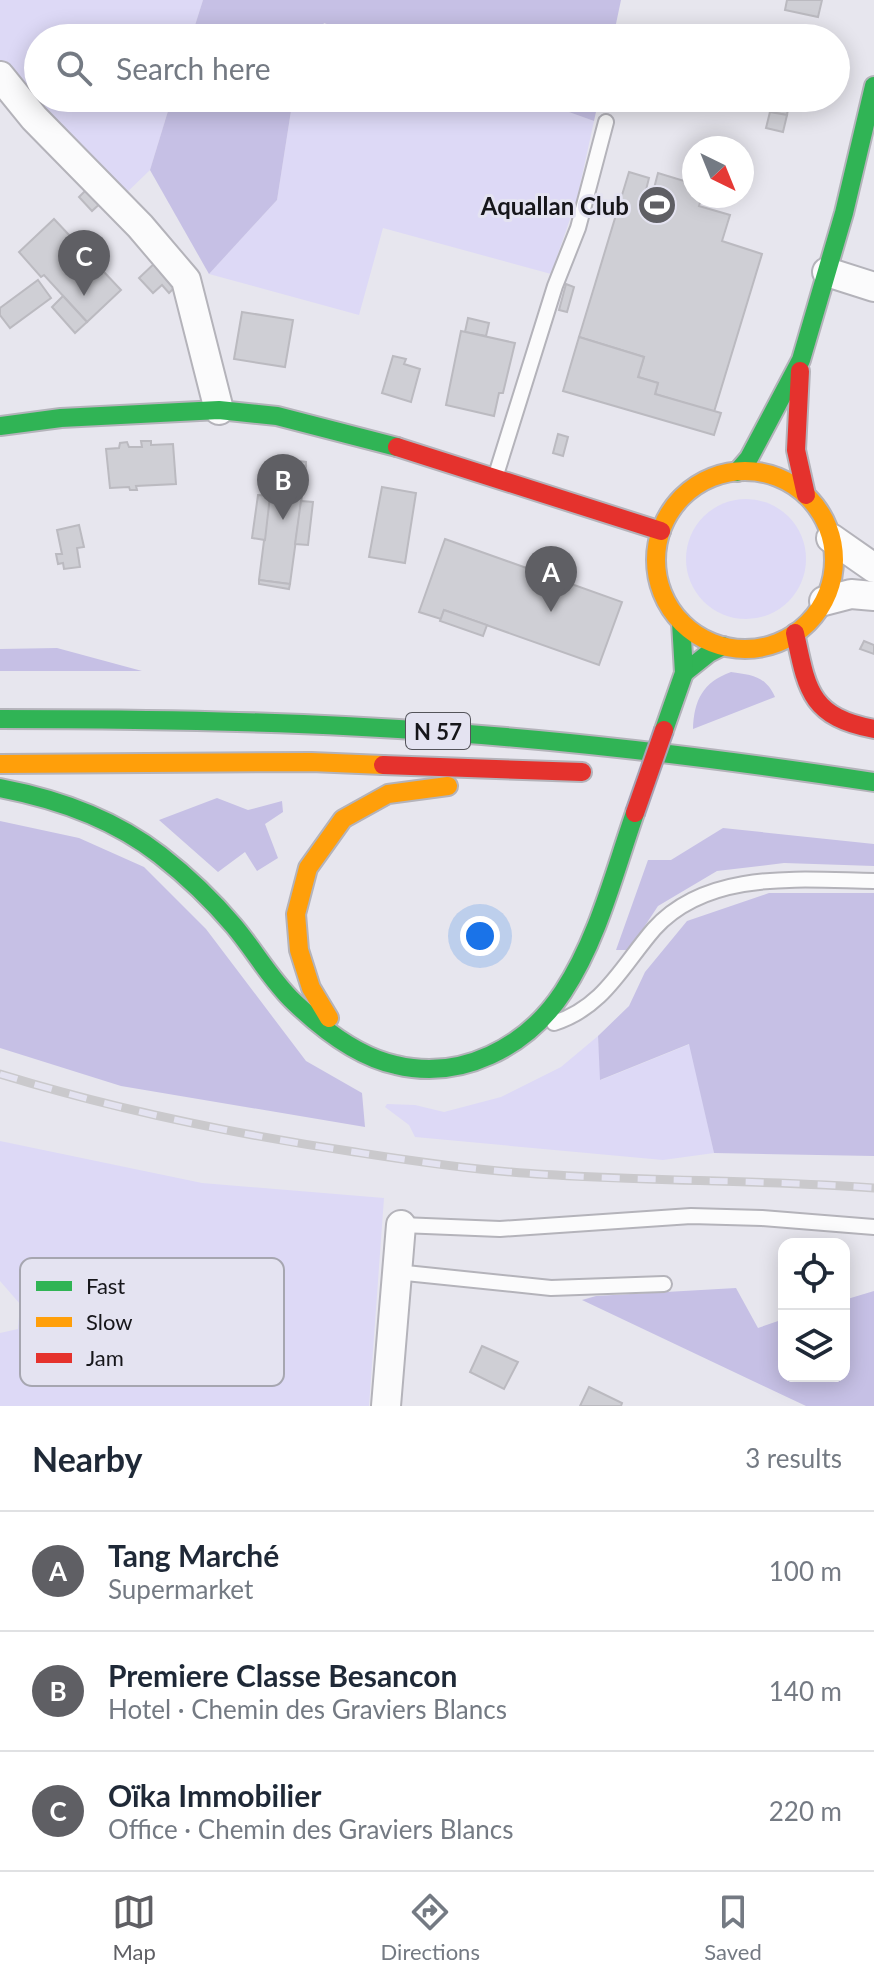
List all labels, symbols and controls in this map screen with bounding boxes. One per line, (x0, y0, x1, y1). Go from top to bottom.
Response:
search box (24, 24, 850, 112)
icon: search (52, 46, 96, 90)
text: Search here (116, 50, 271, 86)
north arrow (682, 136, 754, 208)
sports icon: Aquallan Club (636, 184, 678, 226)
place label: Aquallan Club (480, 191, 629, 220)
pin: C (58, 230, 110, 296)
pin: B (257, 454, 309, 520)
pin: A (525, 546, 577, 612)
road number: N 57 (406, 713, 470, 749)
your location (460, 916, 500, 956)
map controls (778, 1238, 850, 1382)
button: locate (778, 1238, 850, 1310)
legend (20, 1258, 284, 1386)
text: Fast (86, 1272, 125, 1299)
text: Slow (86, 1308, 133, 1335)
button: layers (778, 1310, 850, 1382)
text: Jam (86, 1344, 124, 1371)
text: Nearby (32, 1438, 143, 1479)
text: 3 results (745, 1442, 842, 1474)
text: Tang Marché (108, 1537, 279, 1573)
text: A (49, 1555, 67, 1587)
text: 100 m (769, 1555, 842, 1587)
text: Supermarket (108, 1573, 253, 1605)
text: Premiere Classe Besancon (108, 1657, 457, 1693)
text: B (49, 1675, 67, 1707)
text: 140 m (769, 1675, 842, 1707)
text: Hotel · Chemin des Graviers Blancs (108, 1693, 507, 1725)
text: Oïka Immobilier (108, 1777, 321, 1813)
text: C (49, 1795, 67, 1827)
text: 220 m (769, 1795, 842, 1827)
text: Office · Chemin des Graviers Blancs (108, 1813, 514, 1845)
tab: Map (112, 1890, 156, 1965)
tab: Directions (381, 1890, 480, 1965)
tab: Saved (704, 1890, 762, 1965)

